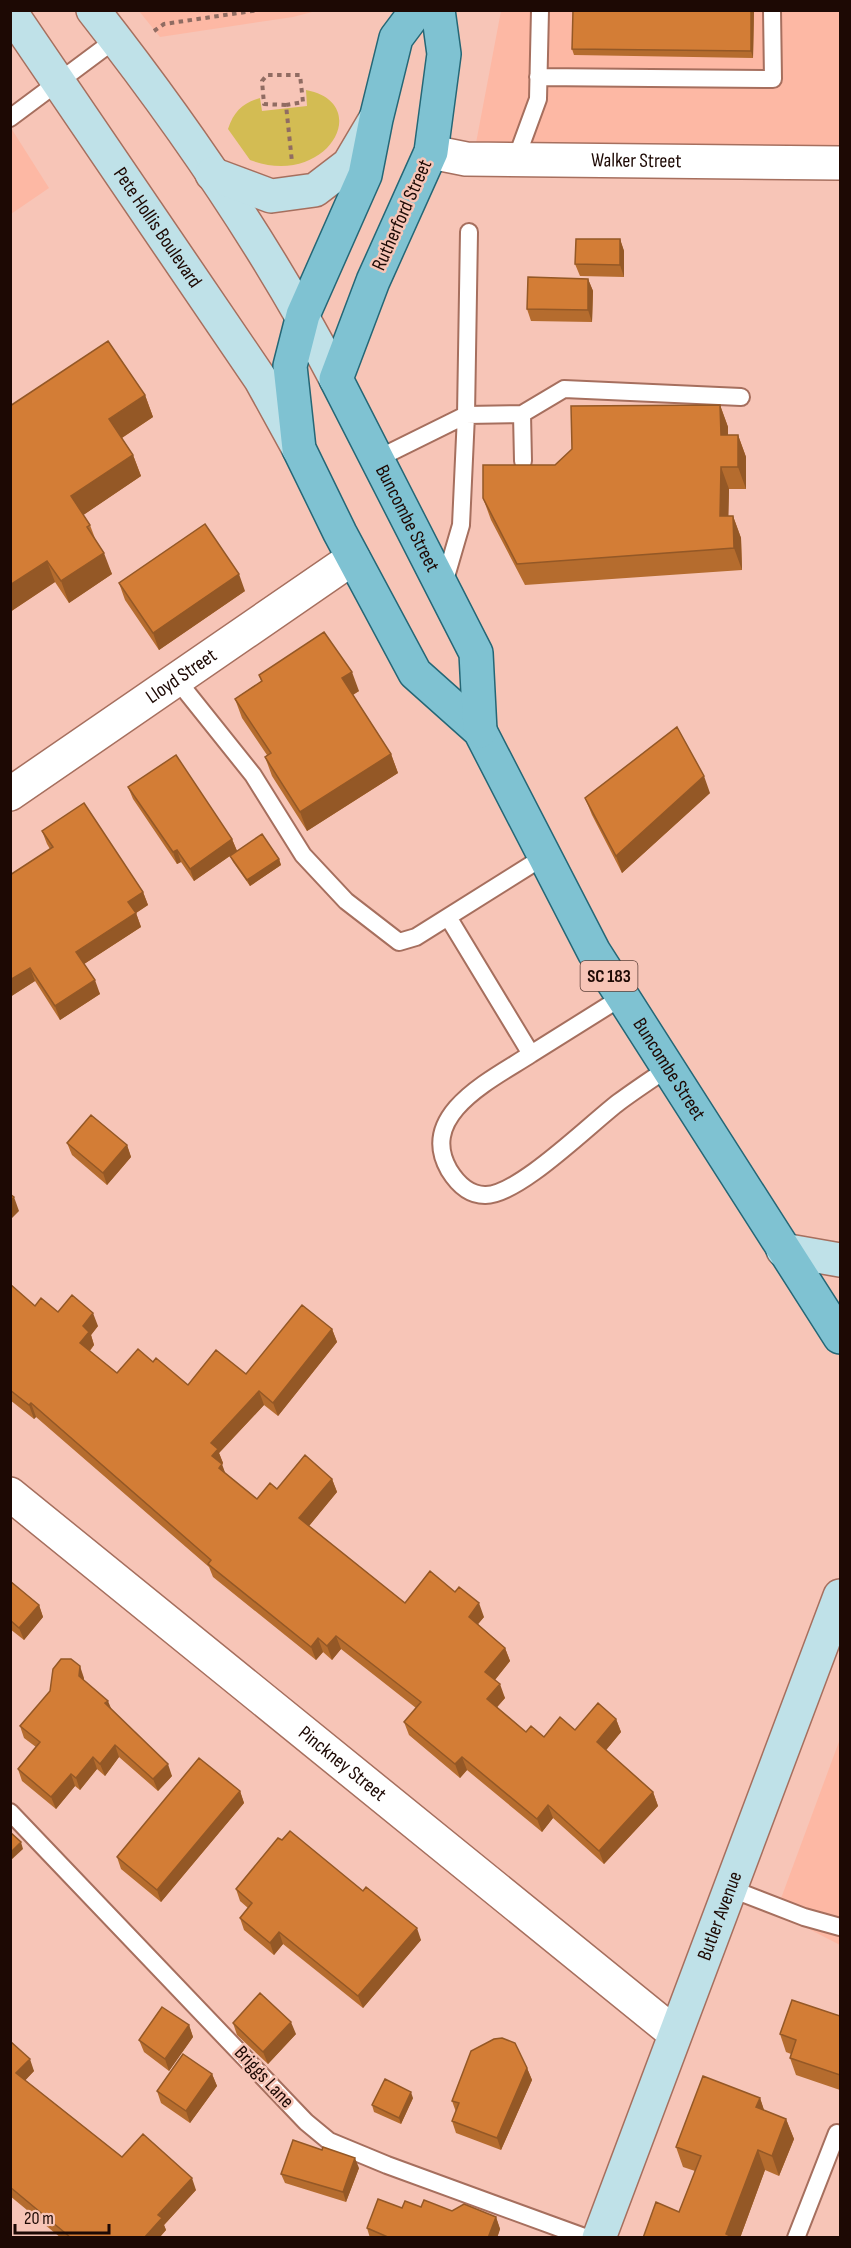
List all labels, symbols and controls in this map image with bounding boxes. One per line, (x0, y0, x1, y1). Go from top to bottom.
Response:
street label: Walker Street (591, 148, 682, 173)
street label: Rutherford Street (367, 156, 437, 274)
street label: Pete Hollis Boulevard (108, 163, 207, 292)
street label: Buncombe Street (370, 461, 444, 576)
street label: Lloyd Street (141, 643, 221, 709)
road number: SC 183 (580, 961, 638, 991)
street label: Buncombe Street (627, 1014, 710, 1125)
street label: Pinckney Street (294, 1721, 391, 1806)
street label: Butler Avenue (692, 1868, 747, 1964)
street label: Briggs Lane (229, 2041, 299, 2113)
scale bar (15, 2197, 110, 2235)
text: 20 m (24, 2208, 54, 2229)

